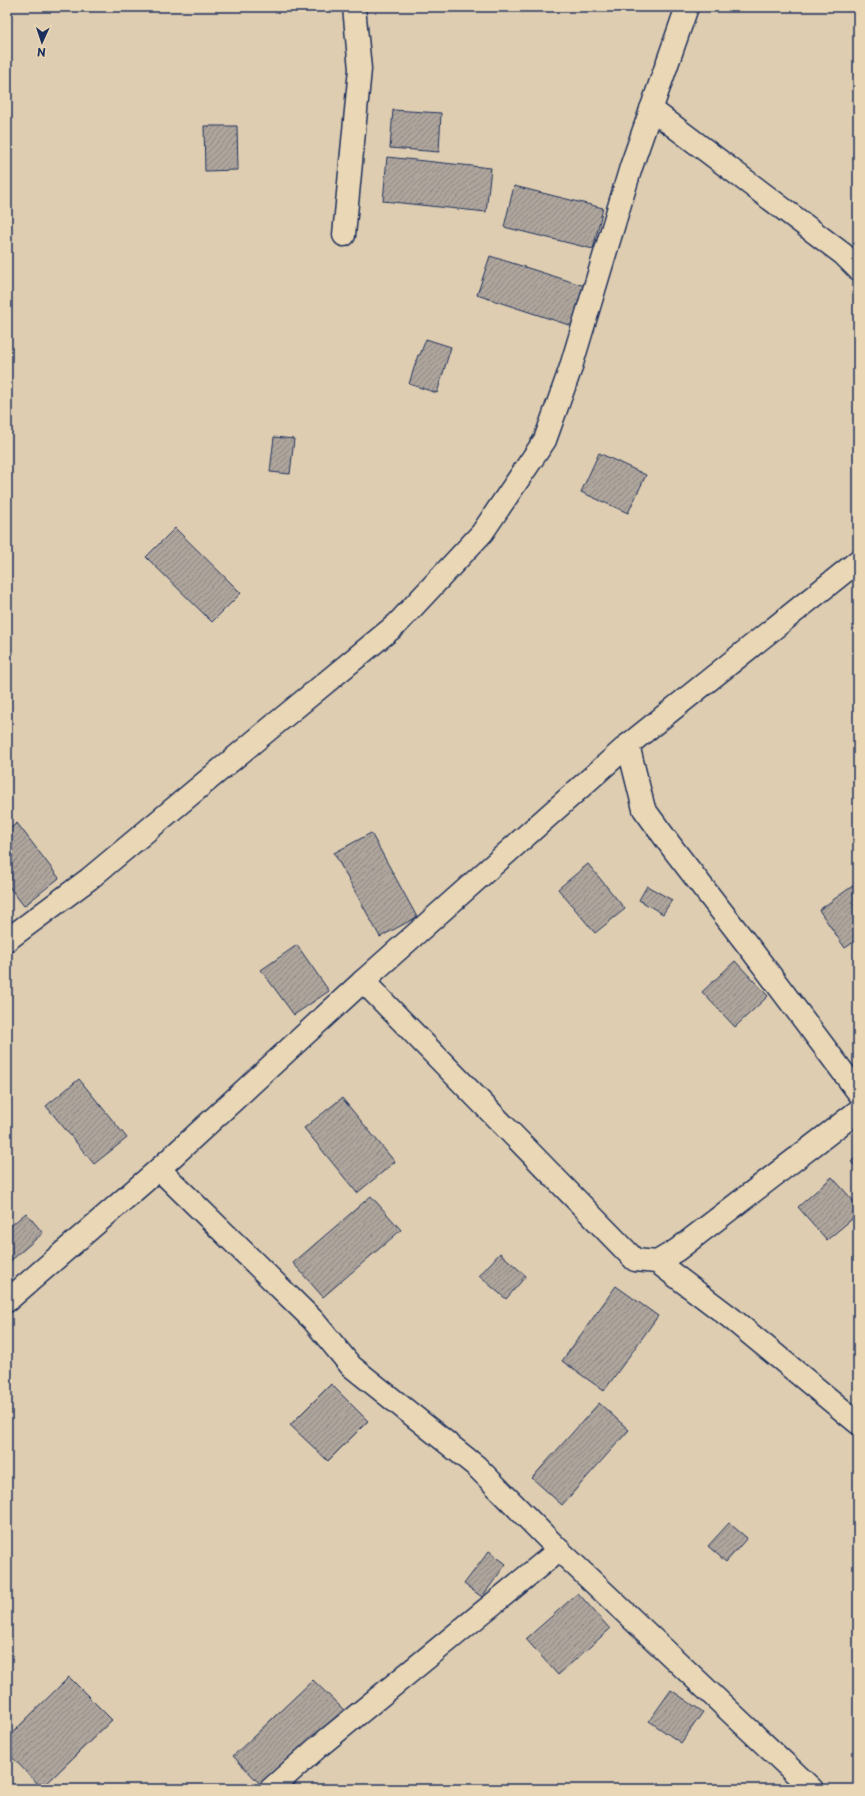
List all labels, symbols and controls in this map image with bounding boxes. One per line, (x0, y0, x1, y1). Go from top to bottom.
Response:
north arrow (22, 22, 62, 62)
text: N (36, 44, 46, 61)

